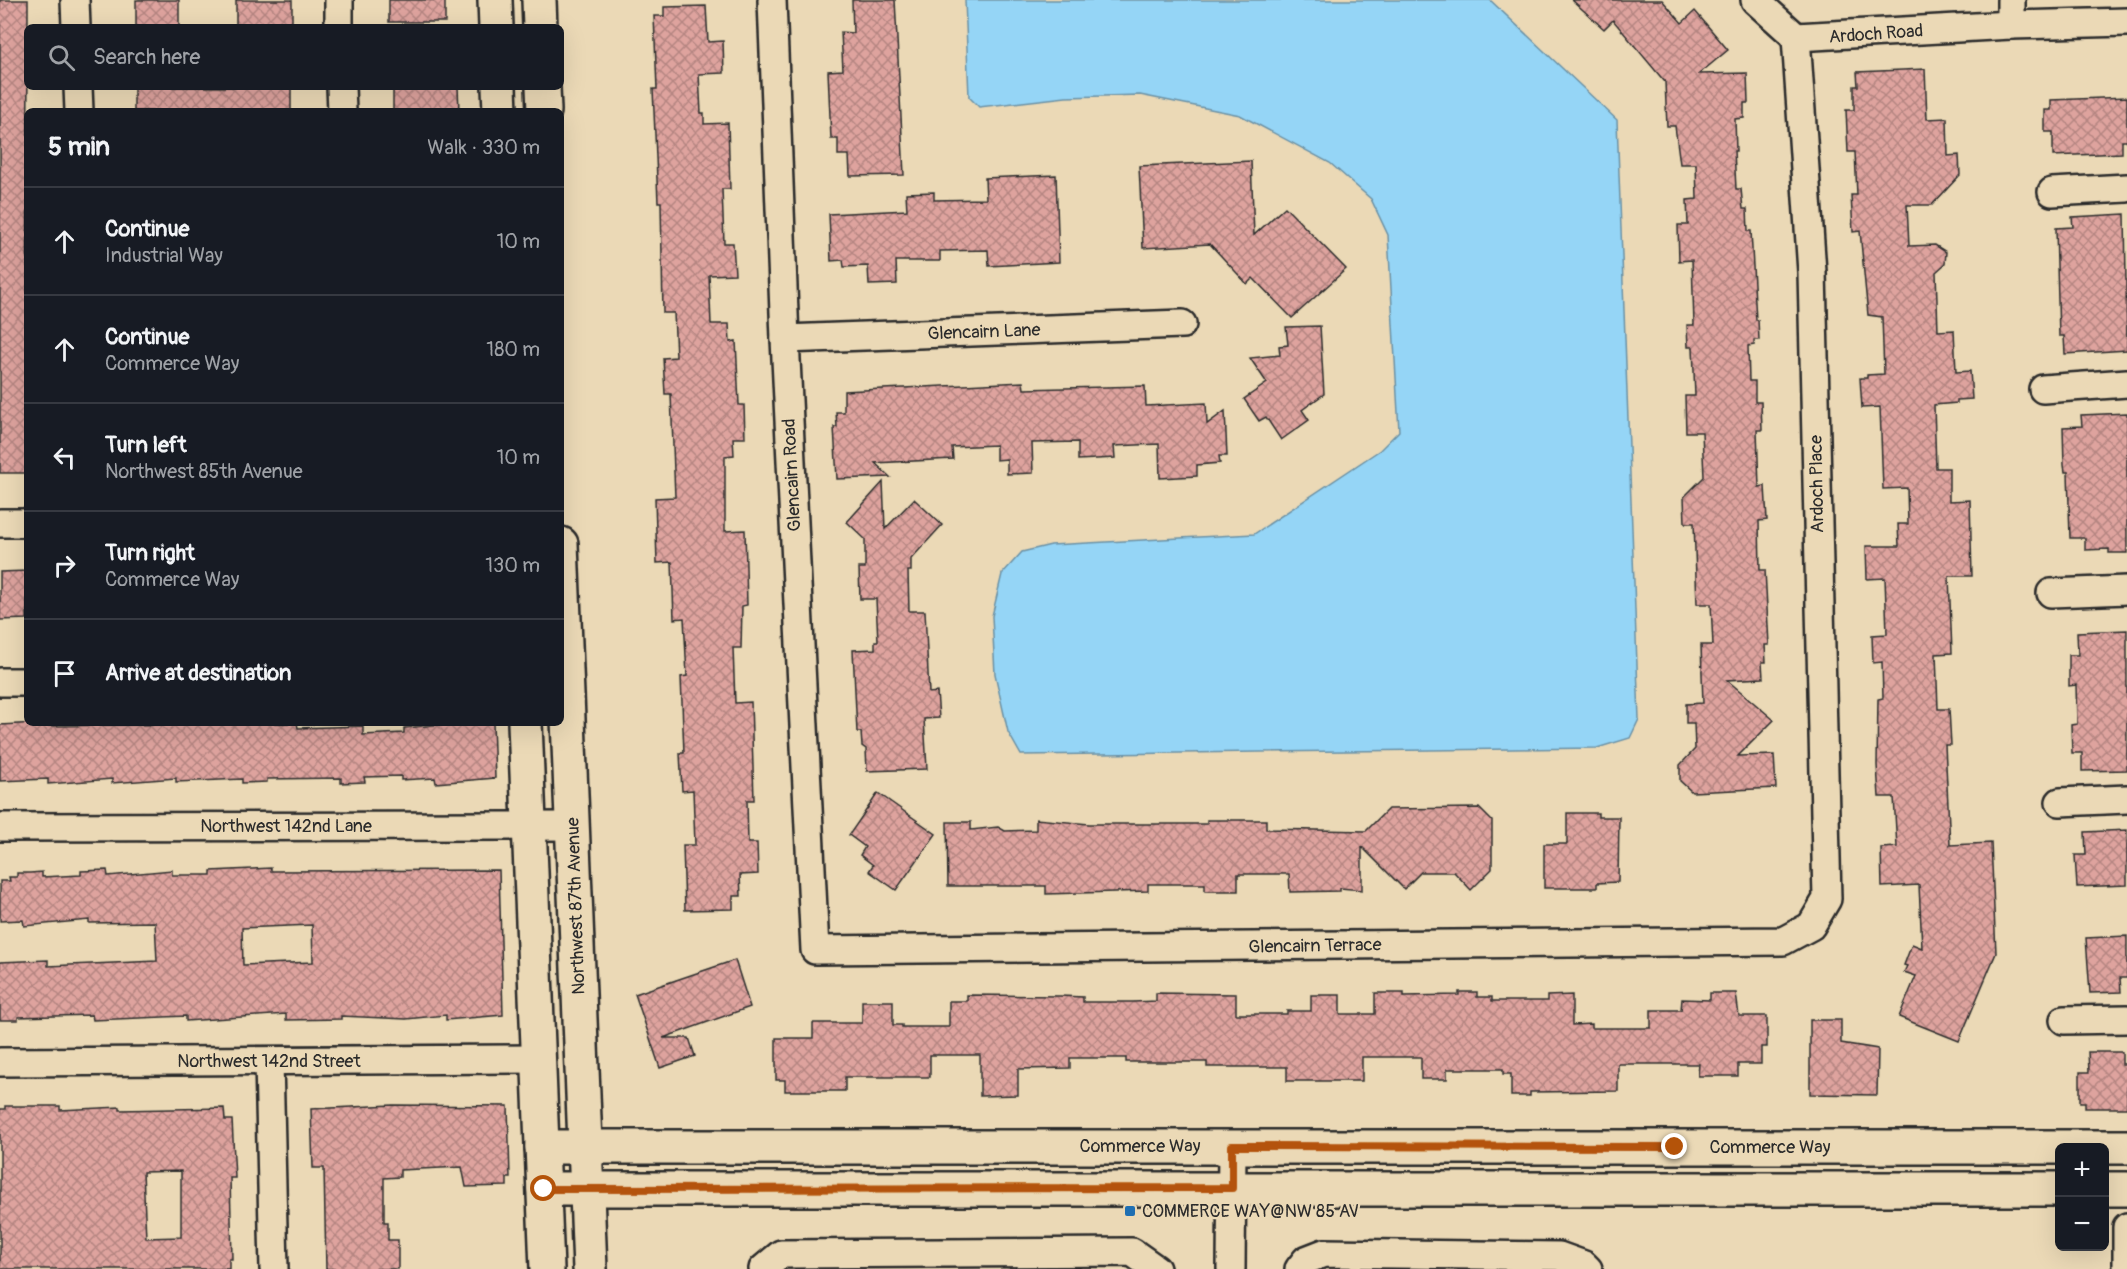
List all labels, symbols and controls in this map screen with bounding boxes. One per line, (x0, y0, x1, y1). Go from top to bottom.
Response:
street label: Ardoch Road (1828, 19, 1924, 49)
search box (24, 24, 564, 90)
icon: search (45, 41, 78, 74)
text: Search here (93, 43, 200, 71)
text: 5 min (48, 131, 110, 163)
text: Walk · 330 m (427, 135, 540, 160)
text: Continue (105, 215, 189, 243)
icon: ahead (48, 225, 81, 258)
text: 10 m (496, 229, 540, 254)
text: Industrial Way (105, 243, 223, 268)
street label: Glencairn Lane (927, 319, 1041, 345)
text: Continue (105, 323, 189, 351)
icon: ahead (48, 333, 81, 366)
text: 180 m (486, 337, 540, 362)
text: Commerce Way (105, 351, 239, 376)
street label: Glencairn Road (778, 418, 806, 532)
text: Turn left (105, 431, 187, 459)
street label: Ardoch Place (1805, 435, 1829, 533)
icon: left (48, 441, 81, 474)
text: 10 m (496, 445, 540, 470)
text: Northwest 85th Avenue (105, 459, 303, 484)
text: Turn right (105, 539, 195, 567)
icon: right (48, 549, 81, 582)
text: 130 m (485, 553, 540, 578)
text: Commerce Way (105, 567, 239, 592)
icon: arrive (48, 657, 81, 690)
text: Arrive at destination (105, 659, 291, 687)
street label: Northwest 142nd Lane (200, 815, 372, 838)
street label: Northwest 87th Avenue (561, 817, 591, 995)
street label: Glencairn Terrace (1248, 933, 1382, 959)
street label: Northwest 142nd Street (177, 1050, 361, 1073)
route end (1661, 1133, 1687, 1159)
street label: Commerce Way (1080, 1135, 1201, 1158)
street label: Commerce Way (1710, 1136, 1831, 1159)
map controls (2055, 1143, 2109, 1251)
button: + (2055, 1143, 2109, 1197)
route start (530, 1175, 556, 1201)
button: − (2055, 1197, 2109, 1251)
place label: COMMERCE WAY@NW 85 AV (1142, 1200, 1359, 1223)
marker: COMMERCE WAY@NW 85 AV (1123, 1204, 1137, 1218)

